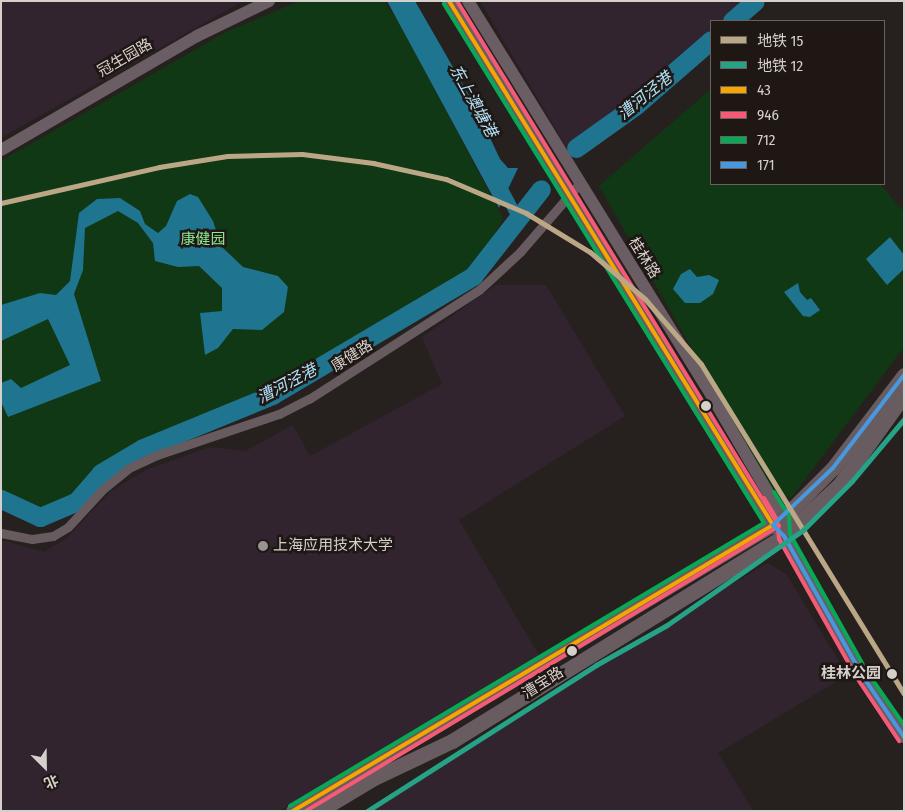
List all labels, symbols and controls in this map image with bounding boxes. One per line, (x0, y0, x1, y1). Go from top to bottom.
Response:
legend (710, 20, 885, 185)
text: 地铁 15 (757, 32, 803, 50)
street label: 冠生园路 (95, 35, 155, 81)
text: 地铁 12 (757, 57, 803, 75)
water label: 东上澳塘港 (445, 61, 501, 141)
water label: 漕河泾港 (614, 68, 676, 124)
text: 43 (757, 81, 771, 99)
text: 946 (757, 106, 779, 124)
text: 712 (757, 131, 775, 149)
text: 171 (757, 156, 775, 174)
park label: 康健园 (181, 231, 225, 249)
street label: 桂林路 (624, 234, 664, 282)
street label: 康健路 (328, 336, 376, 376)
water label: 漕河泾港 (254, 361, 320, 407)
unlabelled marker (701, 401, 711, 411)
place label: 上海应用技术大学 (273, 537, 393, 555)
marker: 上海应用技术大学 (257, 540, 269, 552)
unlabelled marker (567, 646, 577, 656)
street label: 漕宝路 (519, 663, 567, 703)
place label: 桂林公园 (821, 665, 881, 683)
marker: 桂林公园 (885, 667, 899, 681)
north arrow (20, 742, 70, 792)
text: 北 (41, 771, 61, 792)

